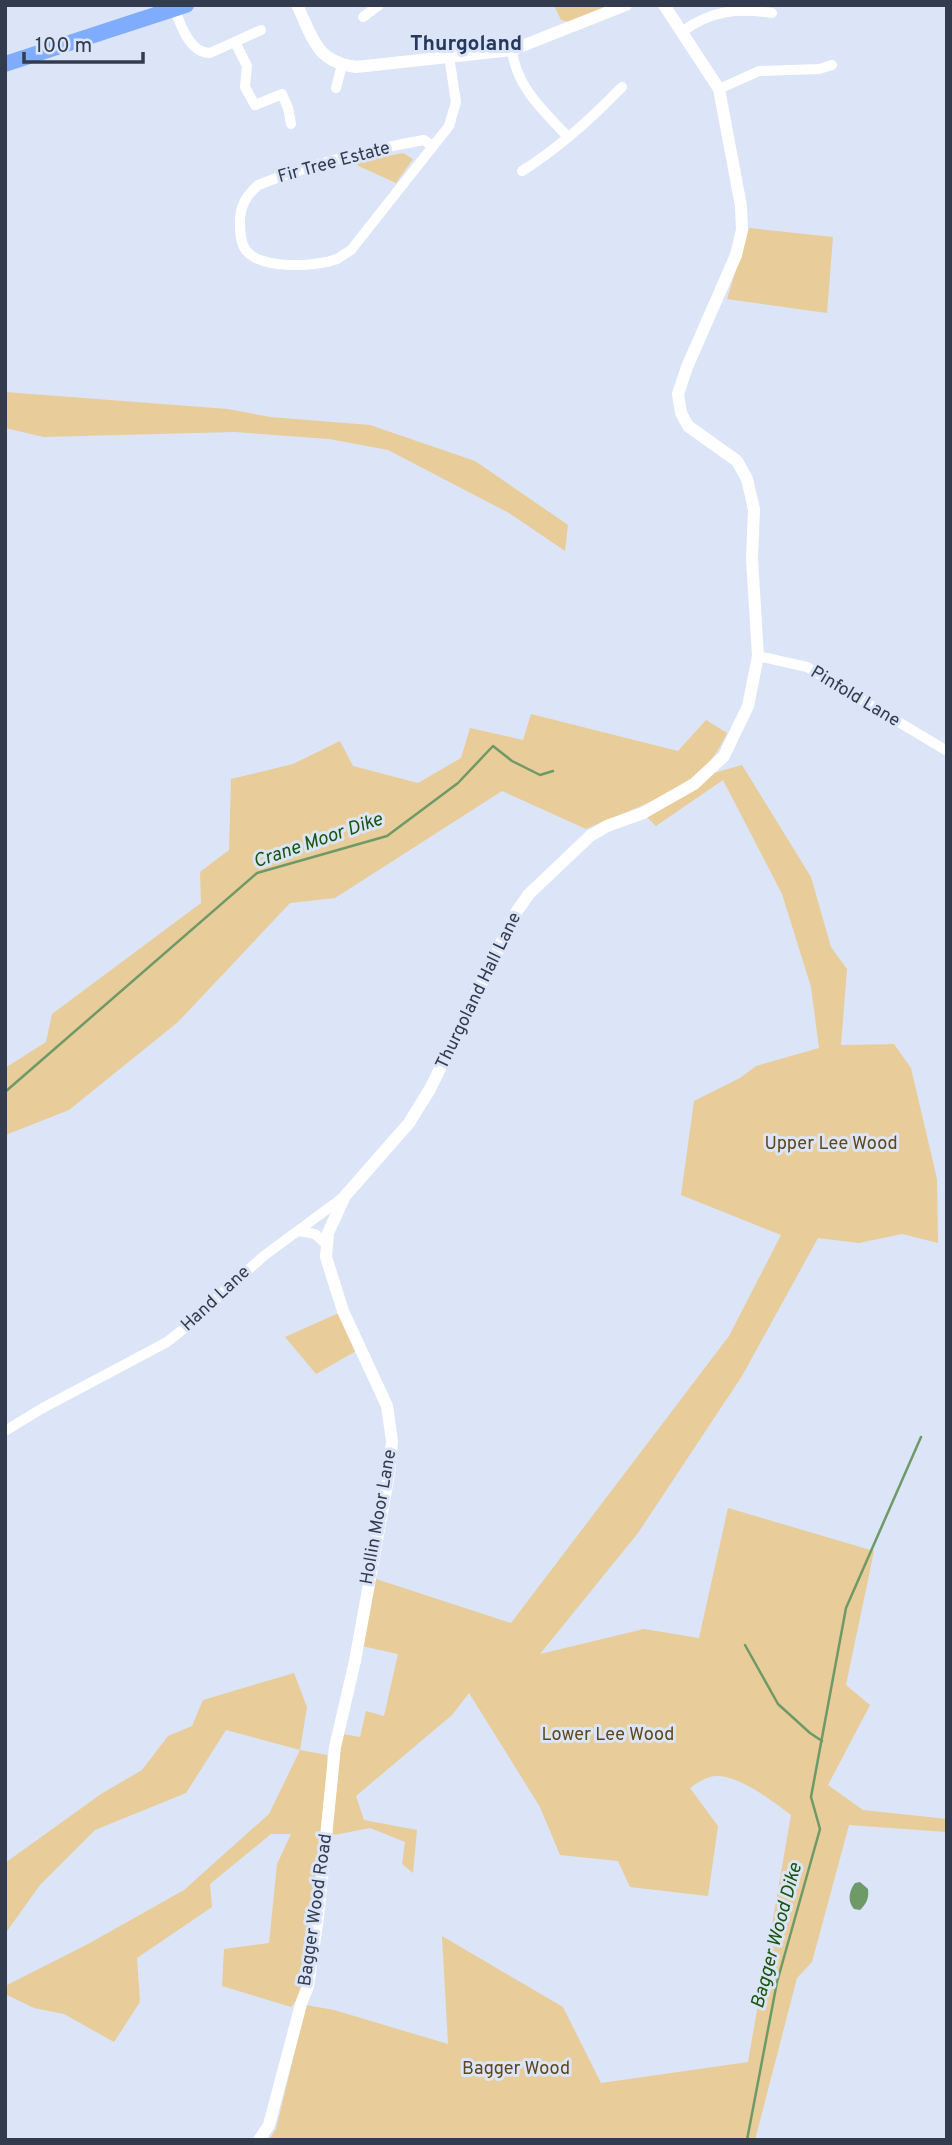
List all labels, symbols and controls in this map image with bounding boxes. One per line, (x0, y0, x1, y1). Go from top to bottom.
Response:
scale bar (24, 21, 144, 65)
district label: Thurgoland (410, 31, 522, 58)
text: 100 m (35, 33, 92, 60)
street label: Fir Tree Estate (275, 137, 393, 189)
street label: Pinfold Lane (806, 661, 904, 733)
water label: Crane Moor Dike (250, 808, 386, 874)
street label: Thurgoland Hall Lane (431, 909, 527, 1073)
park label: Upper Lee Wood (764, 1133, 898, 1156)
street label: Hand Lane (177, 1261, 255, 1337)
street label: Hollin Moor Lane (356, 1448, 402, 1586)
park label: Lower Lee Wood (542, 1724, 674, 1747)
street label: Bagger Wood Road (294, 1832, 338, 1988)
water label: Bagger Wood Dike (746, 1860, 808, 2011)
park label: Bagger Wood (462, 2058, 570, 2081)

